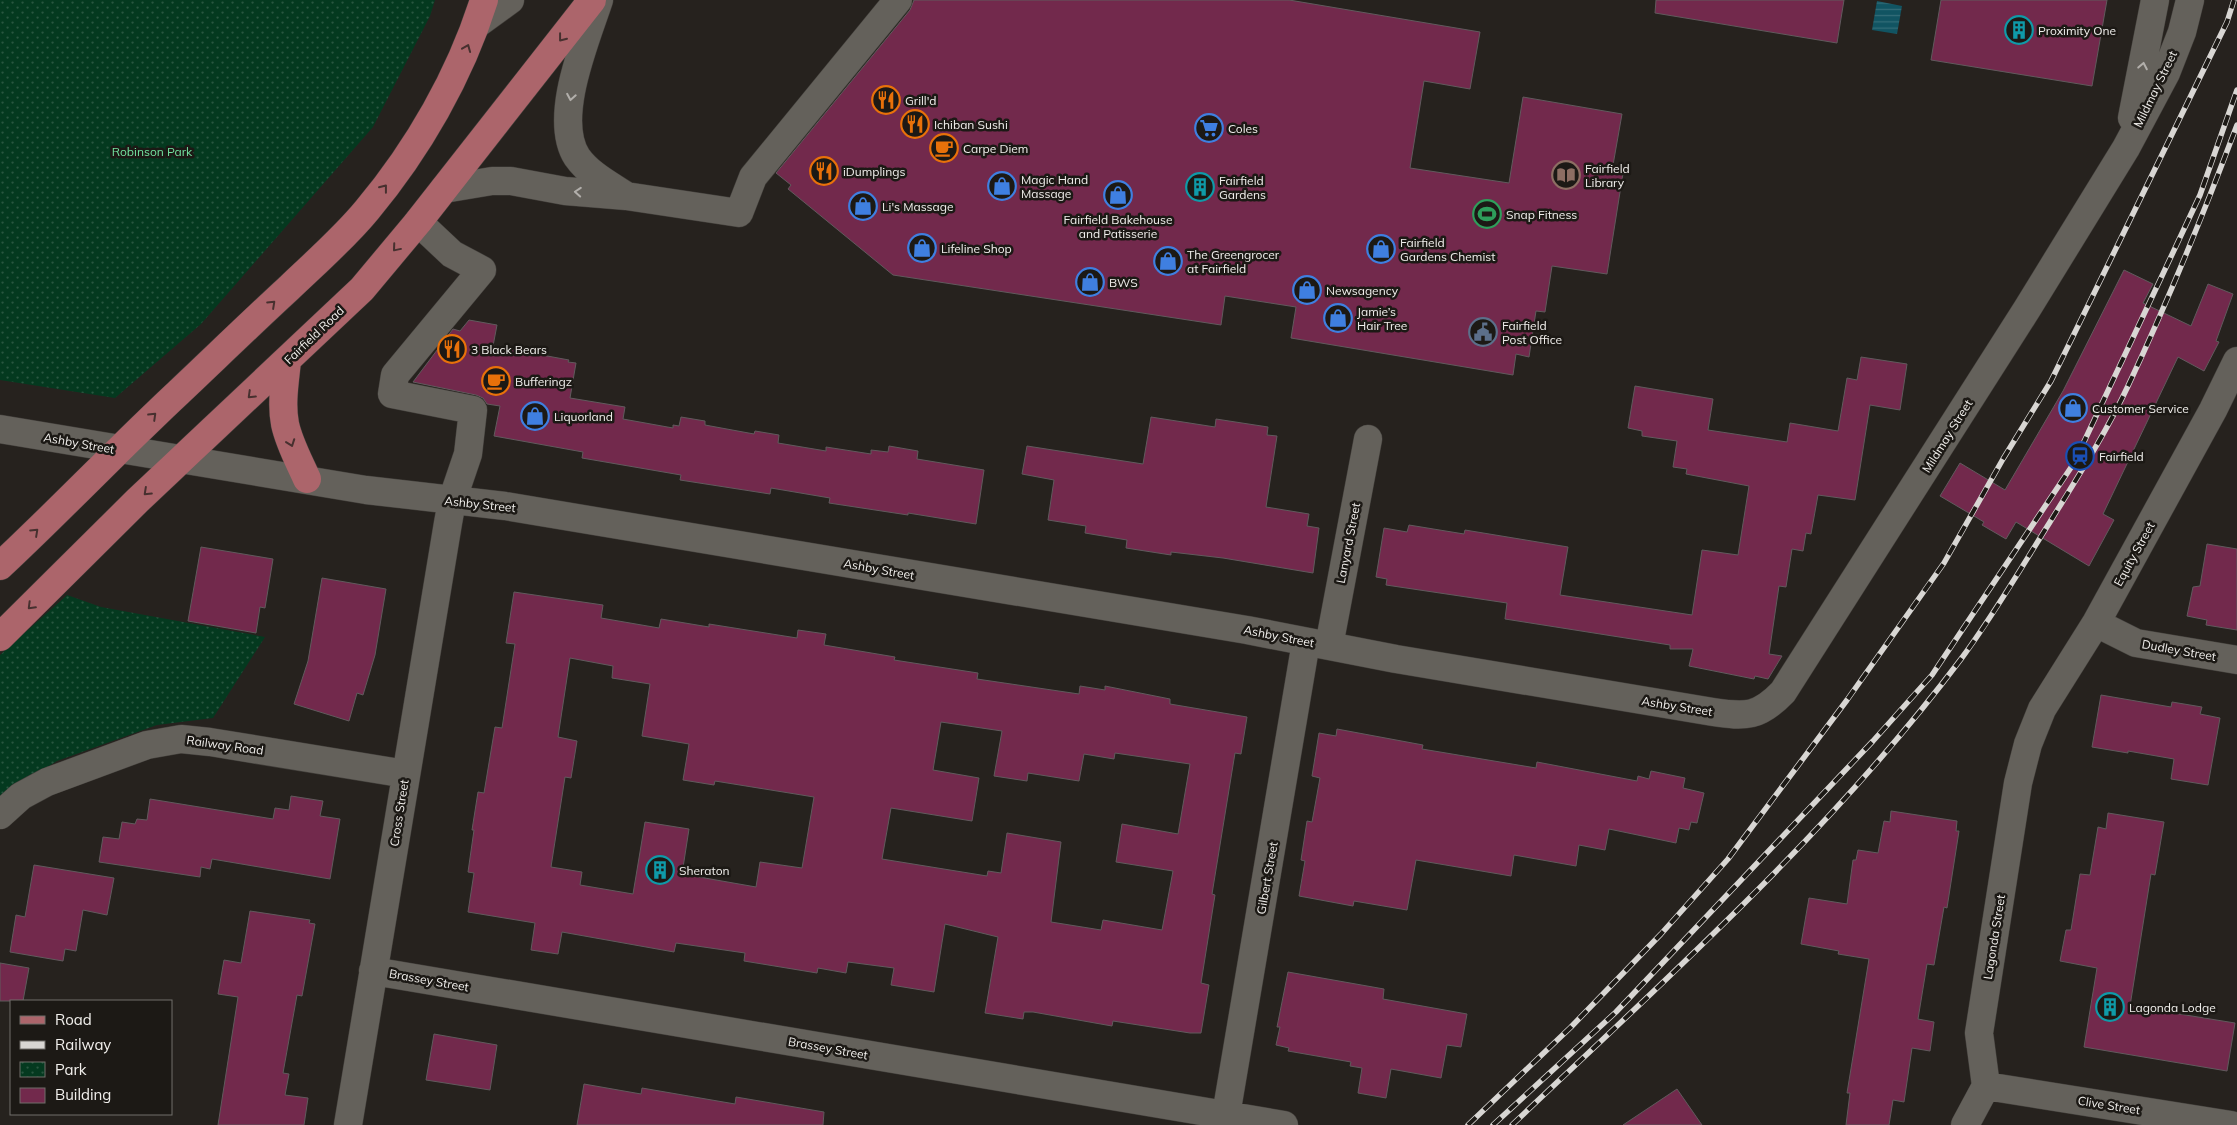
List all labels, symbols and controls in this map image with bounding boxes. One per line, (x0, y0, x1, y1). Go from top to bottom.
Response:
building icon: Proximity One (2004, 15, 2034, 45)
place label: Proximity One (2038, 23, 2116, 38)
one-way arrow (559, 33, 568, 42)
one-way arrow (461, 44, 471, 53)
street label: Mildmay Street (2130, 48, 2180, 130)
one-way arrow (2137, 62, 2147, 71)
restaurant icon: Grill'd (871, 85, 901, 115)
one-way arrow (567, 93, 577, 102)
place label: Grill'd (905, 93, 937, 108)
restaurant icon: Ichiban Sushi (900, 109, 930, 139)
supermarket icon: Coles (1194, 113, 1224, 143)
place label: Ichiban Sushi (934, 117, 1008, 132)
place label: Coles (1228, 121, 1258, 136)
cafe icon: Carpe Diem (929, 133, 959, 163)
place label: Carpe Diem (963, 141, 1028, 156)
park label: Robinson Park (112, 144, 193, 159)
restaurant icon: iDumplings (809, 156, 839, 186)
library icon: Fairfield Library (1551, 160, 1581, 190)
place label: Fairfield Library (1585, 161, 1630, 190)
place label: iDumplings (843, 164, 905, 179)
shop icon: Magic Hand Massage (987, 171, 1017, 201)
place label: Magic Hand Massage (1021, 172, 1088, 201)
building icon: Fairfield Gardens (1185, 172, 1215, 202)
place label: Fairfield Gardens (1219, 173, 1266, 202)
shop icon: Fairfield Bakehouse and Patisserie (1103, 180, 1133, 210)
one-way arrow (379, 184, 388, 193)
one-way arrow (573, 187, 581, 198)
shop icon: Li's Massage (848, 191, 878, 221)
place label: Li's Massage (882, 199, 954, 214)
sports icon: Snap Fitness (1472, 199, 1502, 229)
place label: Snap Fitness (1506, 207, 1577, 222)
place label: Fairfield Bakehouse and Patisserie (1063, 212, 1173, 241)
shop icon: Lifeline Shop (907, 233, 937, 263)
shop icon: Fairfield Gardens Chemist (1366, 234, 1396, 264)
place label: Fairfield Gardens Chemist (1400, 235, 1495, 264)
place label: Lifeline Shop (941, 241, 1012, 256)
one-way arrow (393, 243, 402, 252)
shop icon: The Greengrocer at Fairfield (1153, 246, 1183, 276)
place label: The Greengrocer at Fairfield (1187, 247, 1280, 276)
shop icon: BWS (1075, 267, 1105, 297)
place label: BWS (1109, 275, 1138, 290)
shop icon: Newsagency (1292, 275, 1322, 305)
place label: Newsagency (1326, 283, 1399, 298)
one-way arrow (266, 301, 275, 310)
street label: Fairfield Road (281, 303, 347, 367)
shop icon: Jamie’s Hair Tree (1323, 303, 1353, 333)
place label: Jamie’s Hair Tree (1357, 304, 1407, 333)
public building icon: Fairfield Post Office (1468, 317, 1498, 347)
place label: Fairfield Post Office (1502, 318, 1562, 347)
restaurant icon: 3 Black Bears (437, 334, 467, 364)
place label: 3 Black Bears (471, 342, 547, 357)
cafe icon: Bufferingz (481, 366, 511, 396)
place label: Bufferingz (515, 374, 572, 389)
one-way arrow (248, 389, 257, 398)
shop icon: Customer Service (2058, 393, 2088, 423)
street label: Mildmay Street (1918, 397, 1976, 475)
shop icon: Liquorland (520, 401, 550, 431)
place label: Customer Service (2092, 401, 2189, 416)
place label: Liquorland (554, 409, 613, 424)
one-way arrow (148, 413, 157, 422)
street label: Ashby Street (42, 429, 116, 457)
one-way arrow (285, 439, 295, 447)
station icon: Fairfield (2065, 441, 2095, 471)
place label: Fairfield (2099, 449, 2144, 464)
one-way arrow (144, 486, 153, 495)
street label: Ashby Street (444, 493, 516, 515)
street label: Lanyard Street (1333, 501, 1363, 585)
street label: Equity Street (2110, 519, 2158, 589)
one-way arrow (30, 529, 39, 538)
street label: Ashby Street (842, 555, 916, 583)
one-way arrow (28, 600, 37, 609)
street label: Ashby Street (1242, 622, 1316, 650)
street label: Dudley Street (2141, 636, 2217, 664)
street label: Ashby Street (1641, 693, 1713, 719)
street label: Railway Road (186, 732, 264, 758)
street label: Cross Street (386, 778, 412, 848)
street label: Gilbert Street (1253, 841, 1281, 915)
building icon: Sheraton (645, 855, 675, 885)
place label: Sheraton (679, 863, 730, 878)
street label: Lagonda Street (1980, 894, 2008, 980)
street label: Brassey Street (388, 966, 470, 994)
building icon: Lagonda Lodge (2095, 992, 2125, 1022)
legend (10, 1000, 172, 1115)
place label: Lagonda Lodge (2129, 1000, 2216, 1015)
text: Road (55, 1010, 92, 1029)
street label: Brassey Street (787, 1034, 869, 1062)
text: Railway (55, 1035, 111, 1054)
text: Park (55, 1060, 87, 1079)
text: Building (55, 1085, 111, 1104)
street label: Clive Street (2077, 1093, 2141, 1117)

